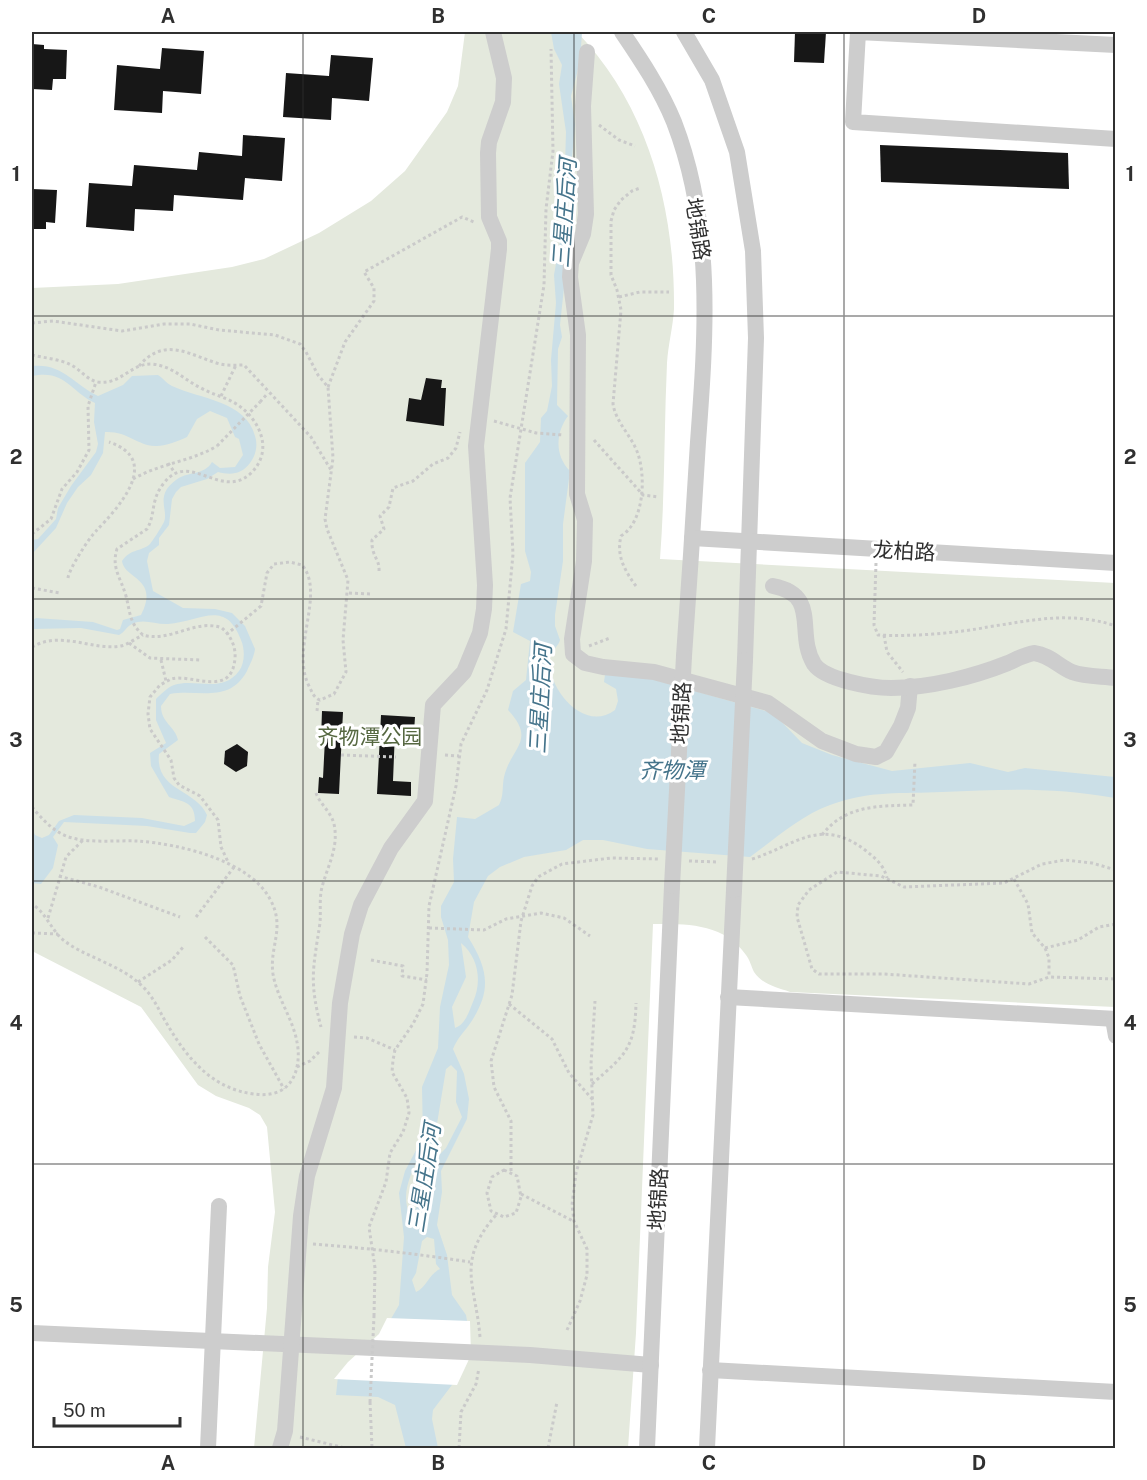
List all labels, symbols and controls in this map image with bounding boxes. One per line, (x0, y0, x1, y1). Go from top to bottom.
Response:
text: A (161, 4, 175, 28)
text: B (431, 4, 445, 28)
text: C (702, 4, 716, 28)
text: D (972, 4, 986, 28)
water label: 三星庄后河 (547, 153, 581, 269)
text: 1 (12, 162, 20, 186)
text: 1 (1126, 162, 1134, 186)
street label: 地锦路 (681, 196, 715, 262)
text: 2 (10, 445, 22, 469)
text: 2 (1124, 445, 1136, 469)
street label: 龙柏路 (872, 537, 936, 565)
water label: 三星庄后河 (524, 639, 556, 755)
street label: 地锦路 (667, 681, 695, 745)
park label: 齐物潭公园 (318, 724, 423, 749)
text: 3 (9, 728, 23, 752)
text: 3 (1123, 728, 1137, 752)
water label: 齐物潭 (639, 757, 709, 783)
text: 4 (9, 1011, 23, 1035)
text: 4 (1123, 1011, 1137, 1035)
water label: 三星庄后河 (403, 1118, 446, 1234)
street label: 地锦路 (644, 1167, 672, 1231)
text: 5 (9, 1293, 23, 1317)
text: 5 (1123, 1293, 1137, 1317)
scale bar (54, 1390, 180, 1428)
text: 50 m (63, 1400, 106, 1421)
text: A (161, 1451, 175, 1475)
text: B (431, 1451, 445, 1475)
text: C (702, 1451, 716, 1475)
text: D (972, 1451, 986, 1475)

